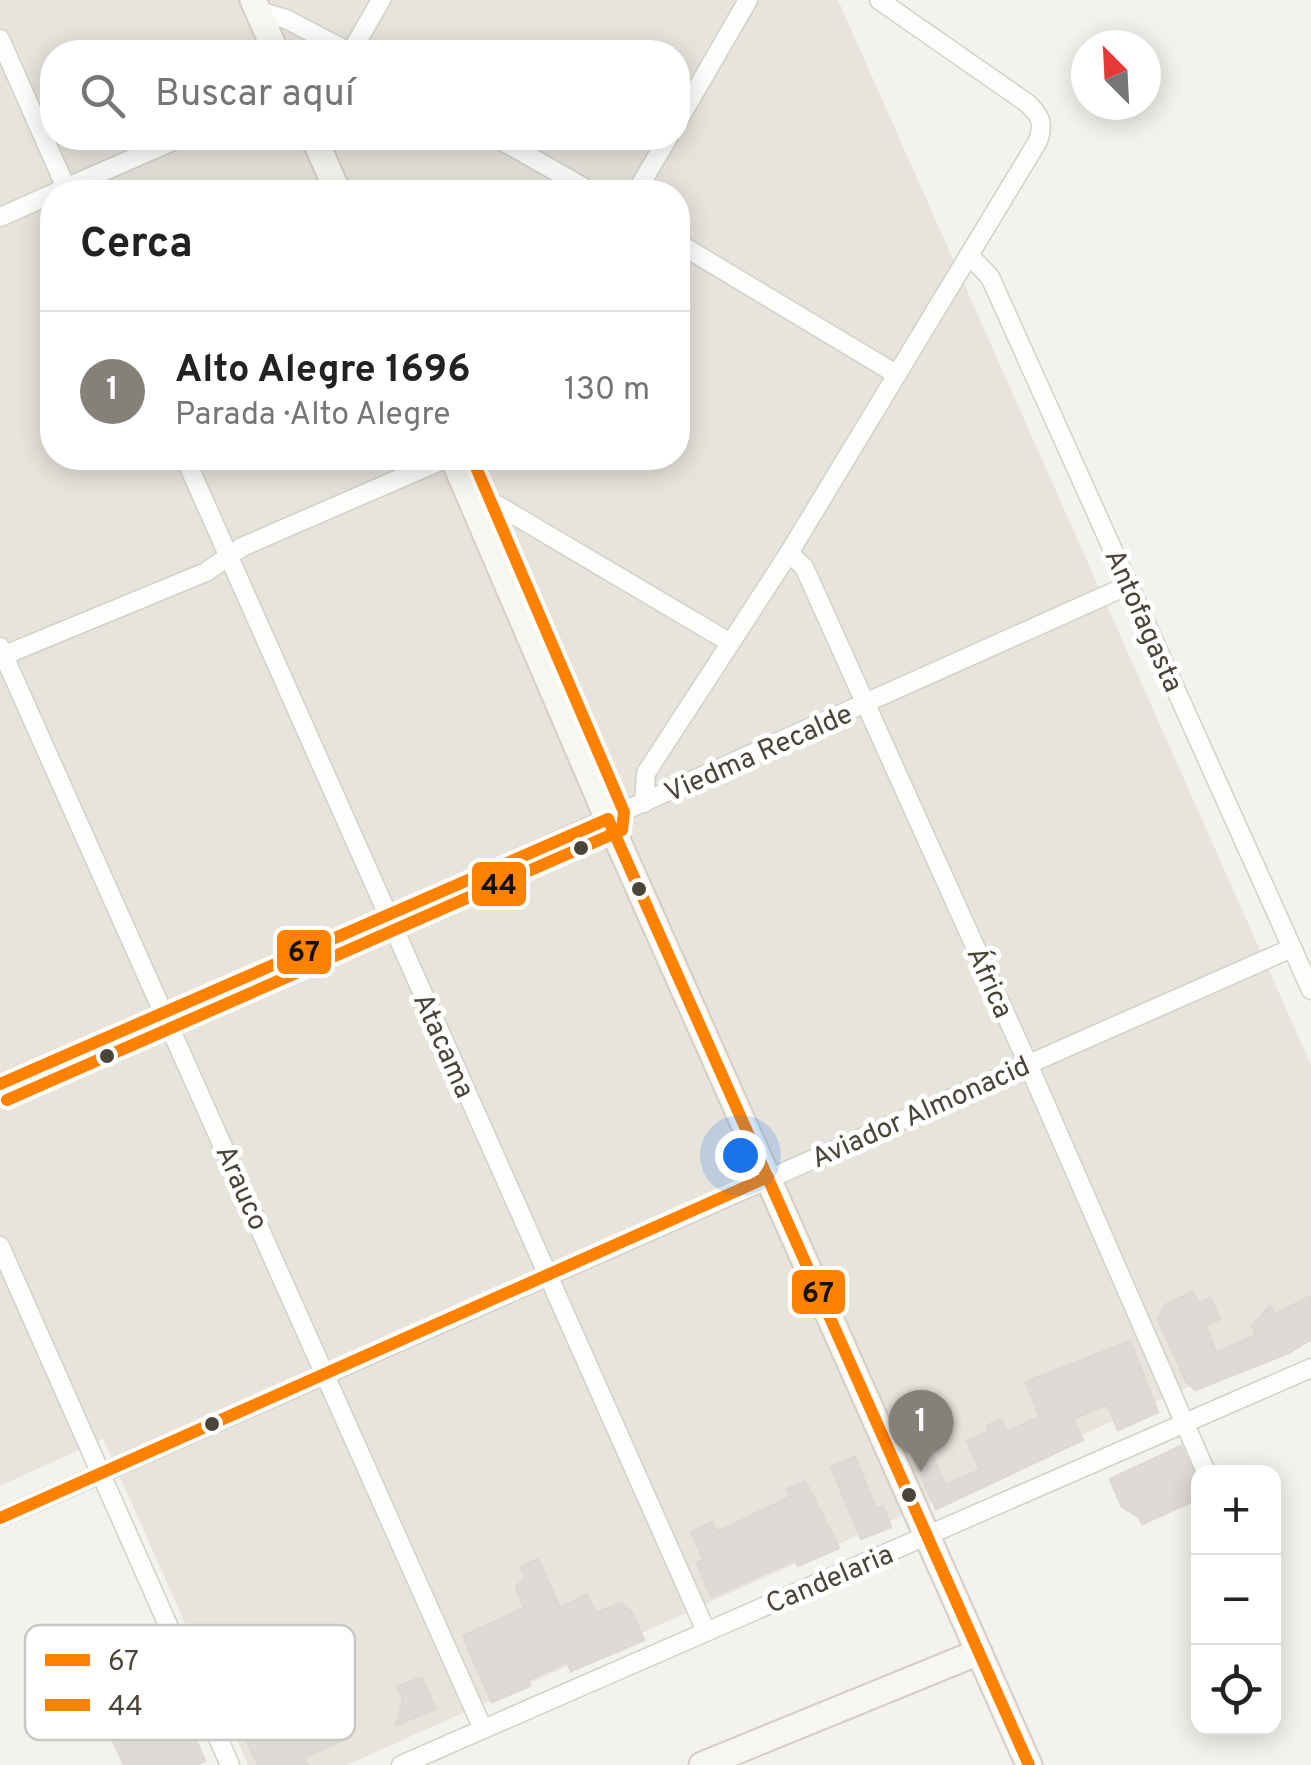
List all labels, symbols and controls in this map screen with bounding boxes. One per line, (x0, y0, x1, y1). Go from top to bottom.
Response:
north arrow (1071, 30, 1161, 120)
search box (40, 40, 690, 150)
icon: search (75, 68, 130, 123)
text: Buscar aquí (155, 71, 355, 120)
text: Cerca (80, 219, 193, 272)
text: Alto Alegre 1696 (175, 347, 471, 396)
text: 1 (106, 371, 119, 411)
text: 130 m (564, 371, 650, 411)
text: Parada · Alto Alegre (175, 396, 450, 436)
street label: Antofagasta (1095, 544, 1190, 698)
street label: Viedma Recalde (660, 697, 859, 812)
unlabelled marker (571, 838, 591, 858)
line badge: 44 (470, 860, 528, 908)
text: 44 (481, 869, 517, 905)
unlabelled marker (629, 879, 649, 899)
line badge: 67 (275, 928, 333, 976)
text: 67 (288, 936, 320, 972)
street label: África (957, 941, 1022, 1025)
street label: Atacama (403, 988, 481, 1104)
unlabelled marker (97, 1046, 117, 1066)
street label: Aviador Almonacid (806, 1049, 1036, 1178)
your location (715, 1130, 766, 1181)
street label: Arauco (206, 1140, 275, 1236)
line badge: 67 (790, 1268, 847, 1316)
text: 67 (802, 1277, 834, 1313)
pin: 1 (888, 1390, 954, 1472)
unlabelled marker (202, 1414, 222, 1434)
map controls (1191, 1465, 1281, 1735)
button: + (1191, 1465, 1281, 1555)
unlabelled marker (899, 1485, 919, 1505)
street label: Candelaria (761, 1538, 899, 1624)
button: − (1191, 1555, 1281, 1645)
legend (25, 1625, 355, 1740)
text: 67 (108, 1645, 139, 1681)
button: locate (1191, 1645, 1281, 1735)
text: 44 (108, 1690, 143, 1726)

